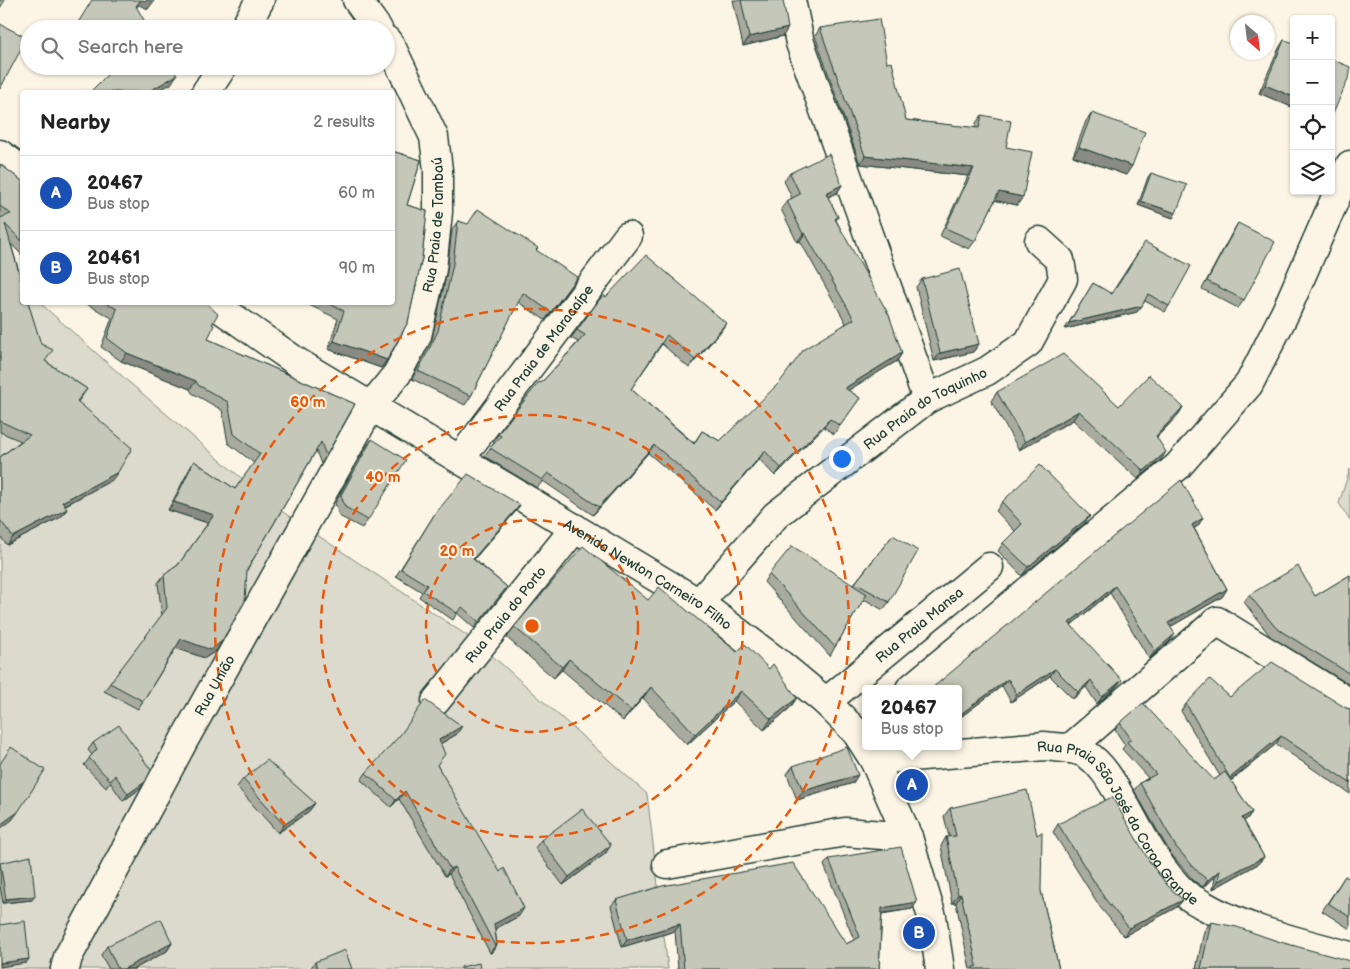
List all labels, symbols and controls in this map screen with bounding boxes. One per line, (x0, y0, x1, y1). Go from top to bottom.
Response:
north arrow (1230, 15, 1275, 60)
map controls (1290, 15, 1335, 195)
button: + (1290, 15, 1335, 60)
search box (20, 20, 395, 75)
icon: search (38, 34, 66, 62)
text: Search here (78, 36, 183, 59)
button: − (1290, 60, 1335, 105)
button: locate (1290, 105, 1335, 150)
text: Nearby (40, 110, 110, 135)
text: 2 results (313, 113, 375, 132)
button: layers (1290, 150, 1335, 195)
street label: Rua Praia de Tambaú (419, 156, 447, 294)
text: 20467 (87, 172, 143, 195)
text: A (51, 184, 61, 203)
text: 60 m (338, 184, 375, 203)
text: Bus stop (87, 195, 150, 214)
text: 20461 (87, 247, 141, 270)
text: B (50, 259, 62, 278)
text: 90 m (339, 259, 375, 278)
text: Bus stop (87, 270, 150, 289)
street label: Rua Praia de Maracaípe (491, 282, 597, 415)
street label: Rua Praia do Toquinho (860, 364, 990, 454)
text: 60 m (290, 393, 326, 412)
your location (829, 446, 855, 472)
text: 40 m (365, 468, 401, 487)
street label: Avenida Newton Carneiro Filho (560, 516, 735, 634)
text: 20 m (440, 542, 475, 561)
street label: Rua Praia do Porto (462, 563, 550, 667)
street label: Rua Praia Mansa (872, 584, 967, 666)
centre of rings (523, 617, 541, 635)
street label: Rua União (191, 652, 239, 719)
popup (862, 685, 962, 750)
text: 20467 (881, 697, 937, 720)
text: Bus stop (881, 720, 943, 739)
street label: Rua Praia São José da Coroa Grande (1036, 738, 1201, 909)
pin: A (896, 766, 928, 804)
pin: B (903, 914, 935, 952)

